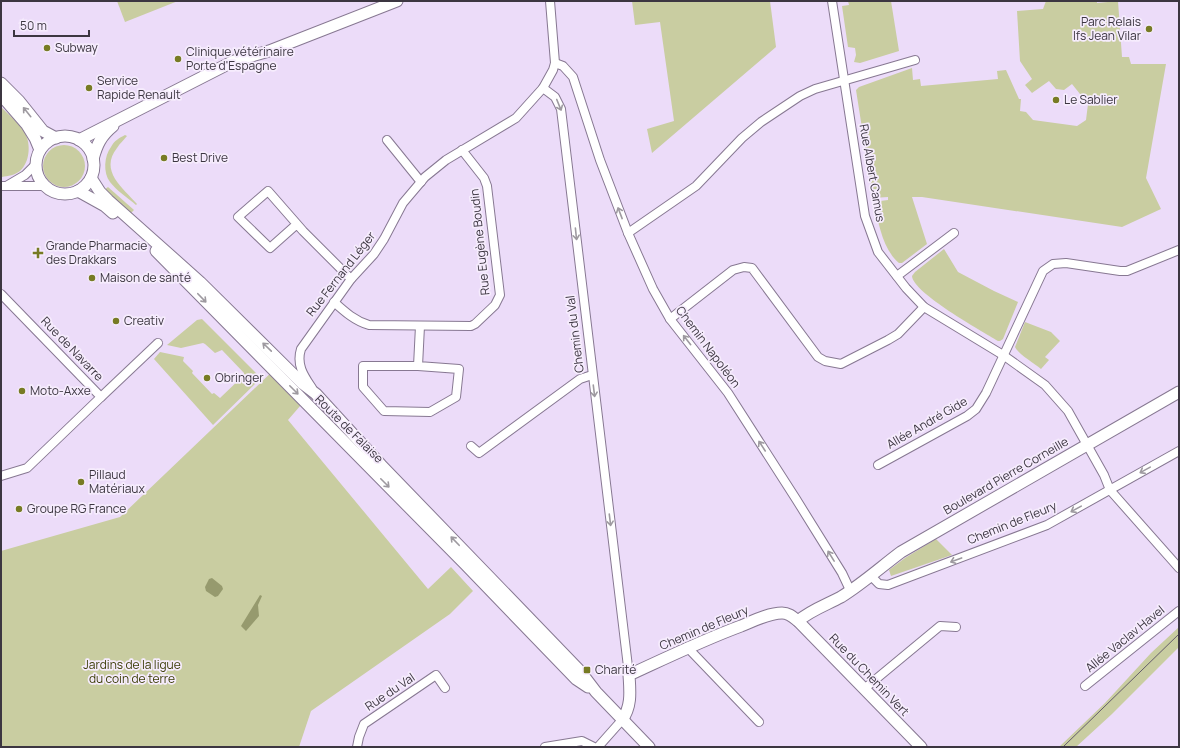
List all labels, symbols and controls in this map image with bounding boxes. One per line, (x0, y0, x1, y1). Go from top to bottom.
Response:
scale bar (14, 12, 89, 38)
place label: Parc Relais Ifs Jean Vilar (1073, 13, 1142, 44)
text: 50 m (20, 17, 47, 34)
marker: Parc Relais Ifs Jean Vilar (1144, 24, 1154, 34)
place label: Subway (55, 39, 99, 56)
marker: Subway (42, 43, 52, 53)
place label: Clinique vétérinaire Porte d'Espagne (186, 43, 294, 74)
marker: Clinique vétérinaire Porte d'Espagne (173, 54, 183, 64)
place label: Service Rapide Renault (97, 72, 181, 103)
marker: Service Rapide Renault (84, 83, 94, 93)
place label: Le Sablier (1064, 91, 1118, 108)
marker: Le Sablier (1051, 95, 1061, 105)
one-way arrow (556, 99, 564, 111)
one-way arrow (23, 106, 32, 117)
street label: Rue Albert Camus (856, 123, 889, 223)
place label: Best Drive (172, 149, 228, 166)
marker: Best Drive (159, 153, 169, 163)
street label: Rue Eugène Boudin (465, 188, 494, 296)
one-way arrow (616, 208, 624, 220)
street label: Rue Fernand Léger (302, 227, 380, 320)
one-way arrow (573, 227, 580, 240)
place label: Grande Pharmacie des Drakkars (46, 237, 147, 268)
marker: Grande Pharmacie des Drakkars (33, 248, 43, 258)
place label: Maison de santé (100, 269, 191, 286)
marker: Maison de santé (87, 273, 97, 283)
one-way arrow (197, 293, 207, 303)
street label: Chemin du Val (561, 294, 588, 374)
street label: Chemin Napoléon (672, 302, 745, 391)
place label: Creativ (124, 312, 164, 329)
street label: Rue de Navarre (37, 313, 107, 384)
marker: Creativ (111, 316, 121, 326)
one-way arrow (682, 335, 691, 346)
one-way arrow (262, 342, 272, 352)
place label: Obringer (215, 369, 264, 386)
marker: Obringer (202, 373, 212, 383)
place label: Moto-Axxe (30, 382, 91, 399)
one-way arrow (590, 384, 598, 397)
one-way arrow (289, 385, 298, 395)
marker: Moto-Axxe (17, 386, 27, 396)
street label: Route de Falaise (311, 391, 387, 467)
street label: Allée André Gide (883, 393, 970, 453)
street label: Boulevard Pierre Corneille (940, 433, 1071, 518)
one-way arrow (758, 441, 766, 452)
place label: Pillaud Matériaux (89, 466, 145, 497)
one-way arrow (1139, 467, 1151, 475)
marker: Pillaud Matériaux (76, 477, 86, 487)
one-way arrow (380, 478, 390, 488)
street label: Chemin de Fleury (965, 497, 1060, 548)
place label: Groupe RG France (27, 500, 126, 517)
marker: Groupe RG France (14, 504, 24, 514)
one-way arrow (1070, 506, 1082, 514)
one-way arrow (606, 513, 613, 526)
one-way arrow (450, 536, 459, 546)
one-way arrow (827, 550, 835, 562)
one-way arrow (951, 556, 963, 564)
street label: Chemin de Fleury (657, 601, 752, 654)
street label: Allée Vaclav Havel (1081, 601, 1168, 676)
street label: Rue du Chemin Vert (826, 630, 913, 720)
park label: Jardins de la ligue du coin de terre (83, 656, 181, 687)
place label: Charité (595, 661, 636, 678)
marker: Charité (582, 665, 592, 675)
street label: Rue du Val (361, 669, 418, 715)

